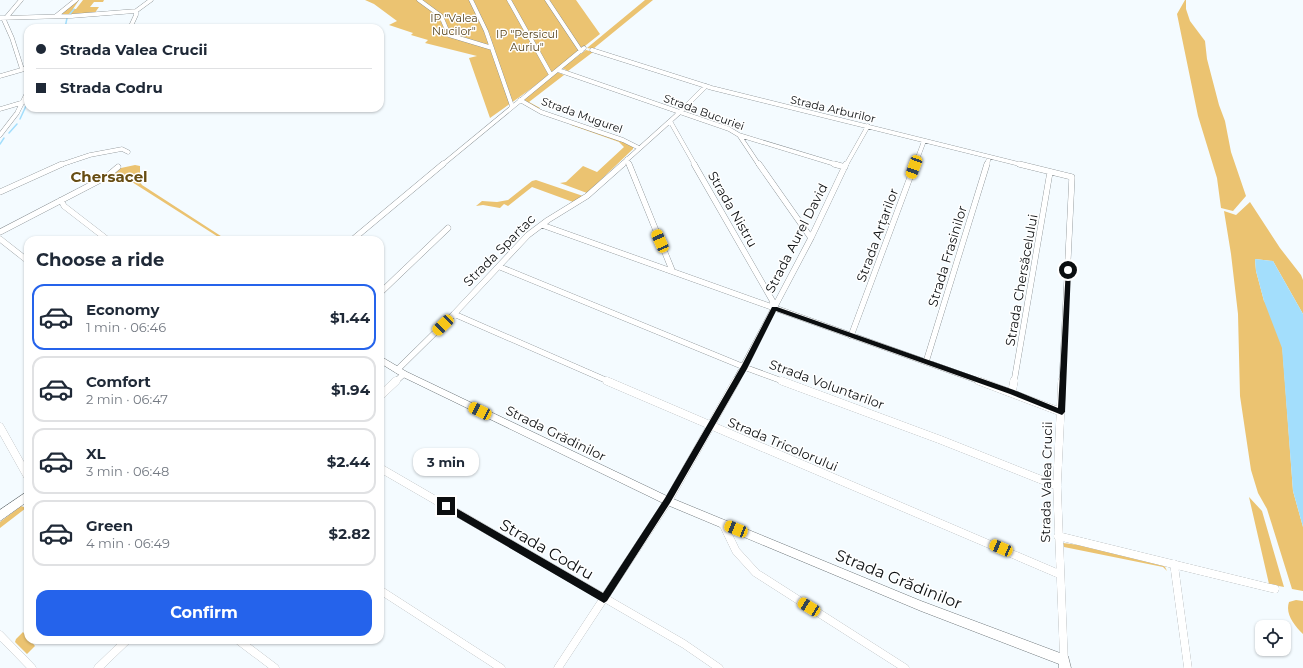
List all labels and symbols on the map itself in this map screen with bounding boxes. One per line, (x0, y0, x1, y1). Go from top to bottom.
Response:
park label: IP "Valea Nucilor" (430, 11, 478, 38)
park label: IP "Persicul Auriu" (496, 27, 558, 54)
street label: Strada Bucuriei (662, 91, 746, 133)
street label: Strada Arburilor (789, 92, 877, 126)
street label: Strada Mugurel (540, 94, 624, 136)
car (904, 154, 924, 180)
district label: Chersacel (70, 167, 148, 186)
street label: Strada Nistru (705, 168, 761, 250)
street label: Strada Aurel David (761, 181, 831, 295)
street label: Strada Arțarilor (853, 186, 903, 285)
street label: Strada Frasinilor (924, 203, 970, 309)
street label: Strada Spartac (460, 211, 538, 289)
street label: Strada Chersăcelului (1002, 213, 1040, 347)
car (650, 228, 670, 254)
route start (1059, 261, 1077, 279)
car (430, 312, 456, 338)
street label: Strada Voluntarilor (767, 356, 887, 412)
car (467, 400, 493, 422)
street label: Strada Grădinilor (503, 402, 609, 464)
street label: Strada Tricolorului (726, 414, 840, 474)
street label: Strada Valea Crucii (1037, 421, 1055, 543)
callout: 3 min (413, 448, 479, 476)
route end (437, 497, 455, 515)
street label: Strada Codru (497, 515, 597, 584)
car (723, 519, 749, 539)
car (988, 538, 1014, 558)
street label: Strada Grădinilor (833, 545, 965, 613)
car (796, 596, 822, 618)

